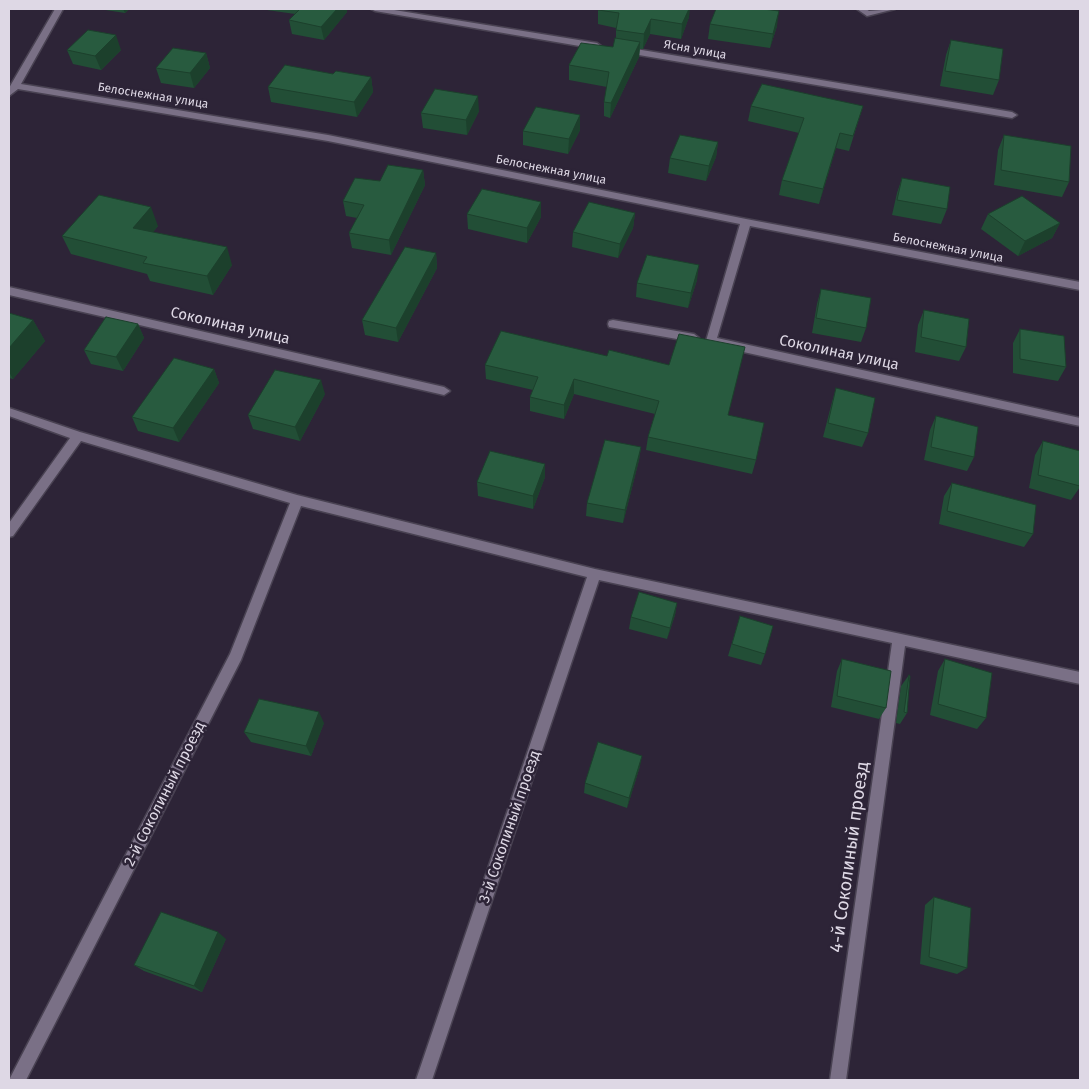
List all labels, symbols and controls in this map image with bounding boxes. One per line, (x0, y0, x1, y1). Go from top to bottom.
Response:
street label: Ясня улица (663, 37, 727, 63)
street label: Белоснежная улица (97, 80, 209, 112)
street label: Белоснежная улица (495, 152, 607, 188)
street label: Белоснежная улица (892, 230, 1004, 266)
street label: Соколиная улица (169, 304, 291, 348)
street label: Соколиная улица (778, 332, 900, 374)
street label: 2-й Соколиный проезд (121, 719, 209, 869)
street label: 3-й Соколиный проезд (475, 748, 545, 906)
street label: 4-й Соколиный проезд (826, 760, 874, 954)

